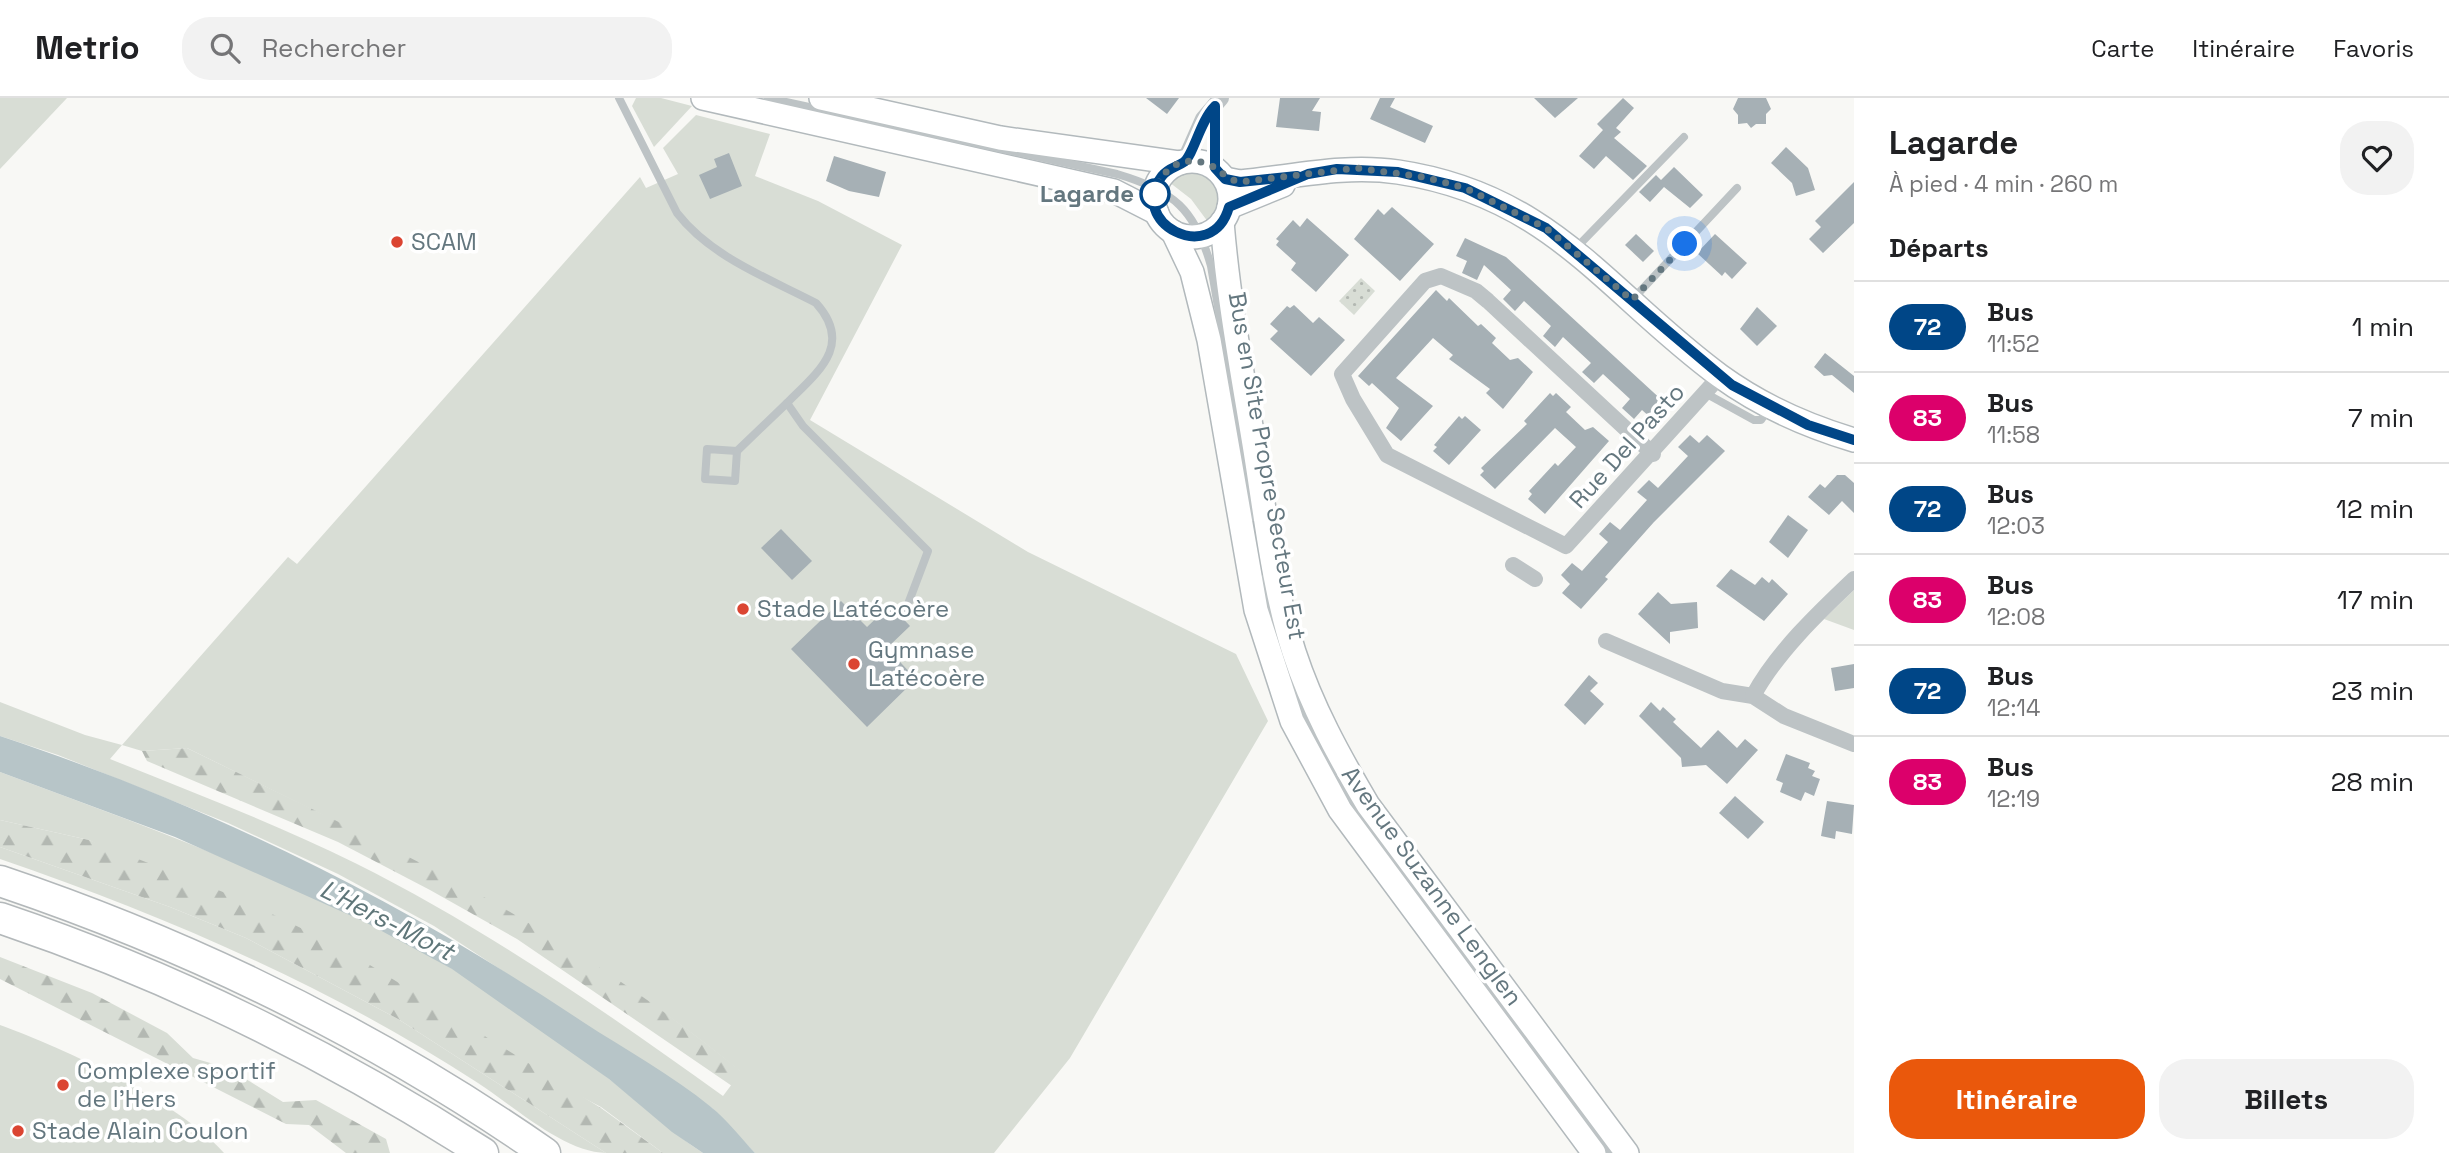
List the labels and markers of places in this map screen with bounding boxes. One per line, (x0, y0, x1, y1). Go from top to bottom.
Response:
place label: Lagarde (1040, 178, 1134, 209)
marker: Lagarde (1140, 179, 1170, 209)
place label: SCAM (411, 226, 477, 257)
marker: SCAM (389, 234, 405, 250)
place label: Stade Latécoère (757, 593, 949, 624)
marker: Stade Latécoère (735, 601, 751, 617)
place label: Gymnase Latécoère (868, 634, 985, 693)
marker: Gymnase Latécoère (846, 656, 862, 672)
place label: Complexe sportif de l'Hers (77, 1055, 276, 1114)
marker: Complexe sportif de l'Hers (55, 1077, 71, 1093)
place label: Stade Alain Coulon (32, 1115, 249, 1146)
marker: Stade Alain Coulon (10, 1123, 26, 1139)

